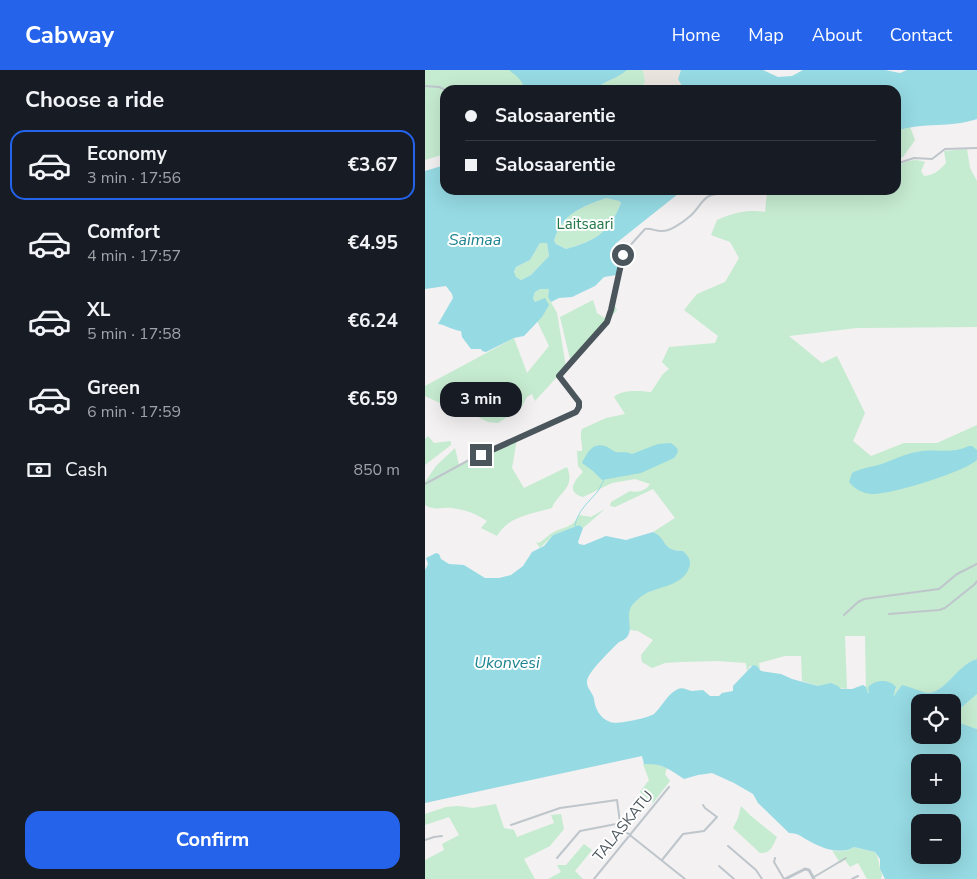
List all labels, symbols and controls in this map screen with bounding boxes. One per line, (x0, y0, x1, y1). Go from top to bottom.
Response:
text: Cabway (25, 19, 114, 51)
text: Home (672, 23, 720, 47)
text: Map (748, 23, 784, 47)
text: About (812, 23, 862, 47)
text: Contact (890, 23, 952, 47)
text: Choose a ride (25, 85, 164, 115)
text: Salosaarentie (495, 103, 616, 129)
text: Economy (87, 141, 167, 167)
icon: car (27, 143, 72, 188)
text: €3.67 (348, 152, 398, 178)
text: Salosaarentie (495, 152, 616, 178)
text: 3 min · 17:56 (87, 167, 181, 189)
park label: Laitsaari (557, 214, 613, 234)
text: Comfort (87, 219, 160, 245)
icon: car (27, 221, 72, 266)
water label: Saimaa (449, 229, 501, 251)
text: €4.95 (348, 230, 398, 256)
route start (612, 244, 634, 266)
text: 4 min · 17:57 (87, 245, 181, 267)
text: XL (87, 297, 110, 323)
icon: car (27, 299, 72, 344)
text: €6.24 (348, 308, 398, 334)
text: 5 min · 17:58 (87, 323, 181, 345)
text: Green (87, 375, 140, 401)
icon: car (27, 377, 72, 422)
callout: 3 min (440, 382, 522, 418)
text: €6.59 (348, 386, 398, 412)
text: 3 min (460, 388, 502, 410)
text: 6 min · 17:59 (87, 401, 181, 423)
route end (470, 444, 492, 466)
icon: cash (25, 456, 53, 484)
text: Cash (65, 457, 107, 483)
text: 850 m (353, 459, 400, 481)
water label: Ukonvesi (474, 652, 540, 674)
map controls (911, 694, 961, 864)
button: locate (911, 694, 961, 744)
button: + (911, 754, 961, 804)
street label: TALASKATU (588, 787, 658, 865)
button: Confirm (25, 811, 400, 869)
button: − (911, 814, 961, 864)

